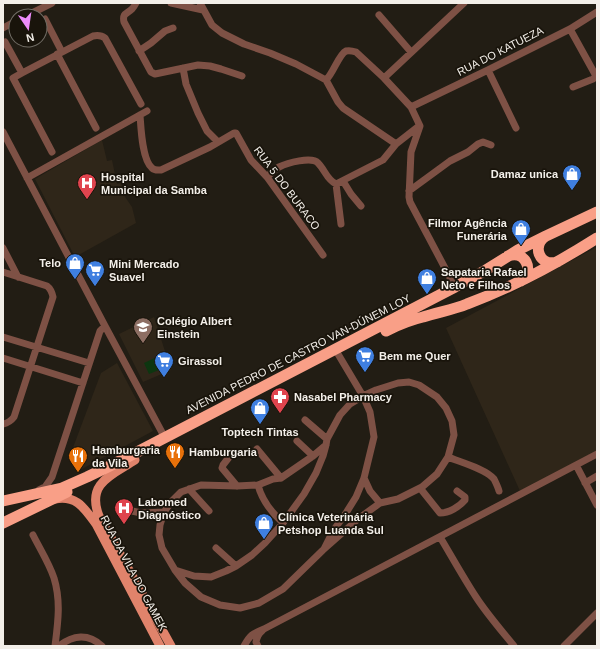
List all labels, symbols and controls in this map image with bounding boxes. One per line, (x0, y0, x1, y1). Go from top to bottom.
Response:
north arrow (8, 8, 48, 48)
street label: RUA DO KATUEZA (455, 24, 546, 78)
text: N (25, 31, 35, 44)
street label: RUA 5 DO BURACO (252, 144, 323, 232)
shop icon: Damaz unica (561, 163, 583, 191)
place label: Damaz unica (491, 168, 559, 180)
place label: Hospital Municipal da Samba (101, 171, 208, 196)
hospital icon: Hospital Municipal da Samba (76, 172, 98, 200)
place label: Filmor Agência Funerária (428, 217, 508, 242)
shop icon: Filmor Agência Funerária (510, 218, 532, 246)
shop icon: Telo (64, 252, 86, 280)
place label: Telo (39, 257, 61, 269)
place label: Mini Mercado Suavel (109, 258, 180, 283)
supermarket icon: Mini Mercado Suavel (84, 259, 106, 287)
place label: Sapataria Rafael Neto e Filhos (441, 266, 527, 291)
shop icon: Sapataria Rafael Neto e Filhos (416, 267, 438, 295)
street label: AVENIDA PEDRO DE CASTRO VAN-DÚNEM LOY (184, 292, 413, 416)
place label: Colégio Albert Einstein (157, 315, 232, 340)
school or university icon: Colégio Albert Einstein (132, 316, 154, 344)
supermarket icon: Bem me Quer (354, 345, 376, 373)
supermarket icon: Girassol (153, 350, 175, 378)
place label: Bem me Quer (379, 350, 451, 362)
place label: Girassol (178, 355, 222, 367)
pharmacy icon: Nasabel Pharmacy (269, 386, 291, 414)
place label: Nasabel Pharmacy (294, 391, 393, 403)
shop icon: Toptech Tintas (249, 397, 271, 425)
place label: Toptech Tintas (221, 426, 299, 438)
restaurant icon: Hamburgaria (164, 441, 186, 469)
place label: Hamburgaria da Vila (92, 444, 161, 469)
restaurant icon: Hamburgaria da Vila (67, 445, 89, 473)
place label: Hamburgaria (189, 446, 258, 458)
place label: Labomed Diagnóstico (138, 496, 201, 521)
hospital icon: Labomed Diagnóstico (113, 497, 135, 525)
place label: Clínica Veterinária Petshop Luanda Sul (278, 511, 384, 536)
shop icon: Clínica Veterinária Petshop Luanda Sul (253, 512, 275, 540)
street label: RUA DA VILA DO GAMEK (98, 513, 170, 633)

